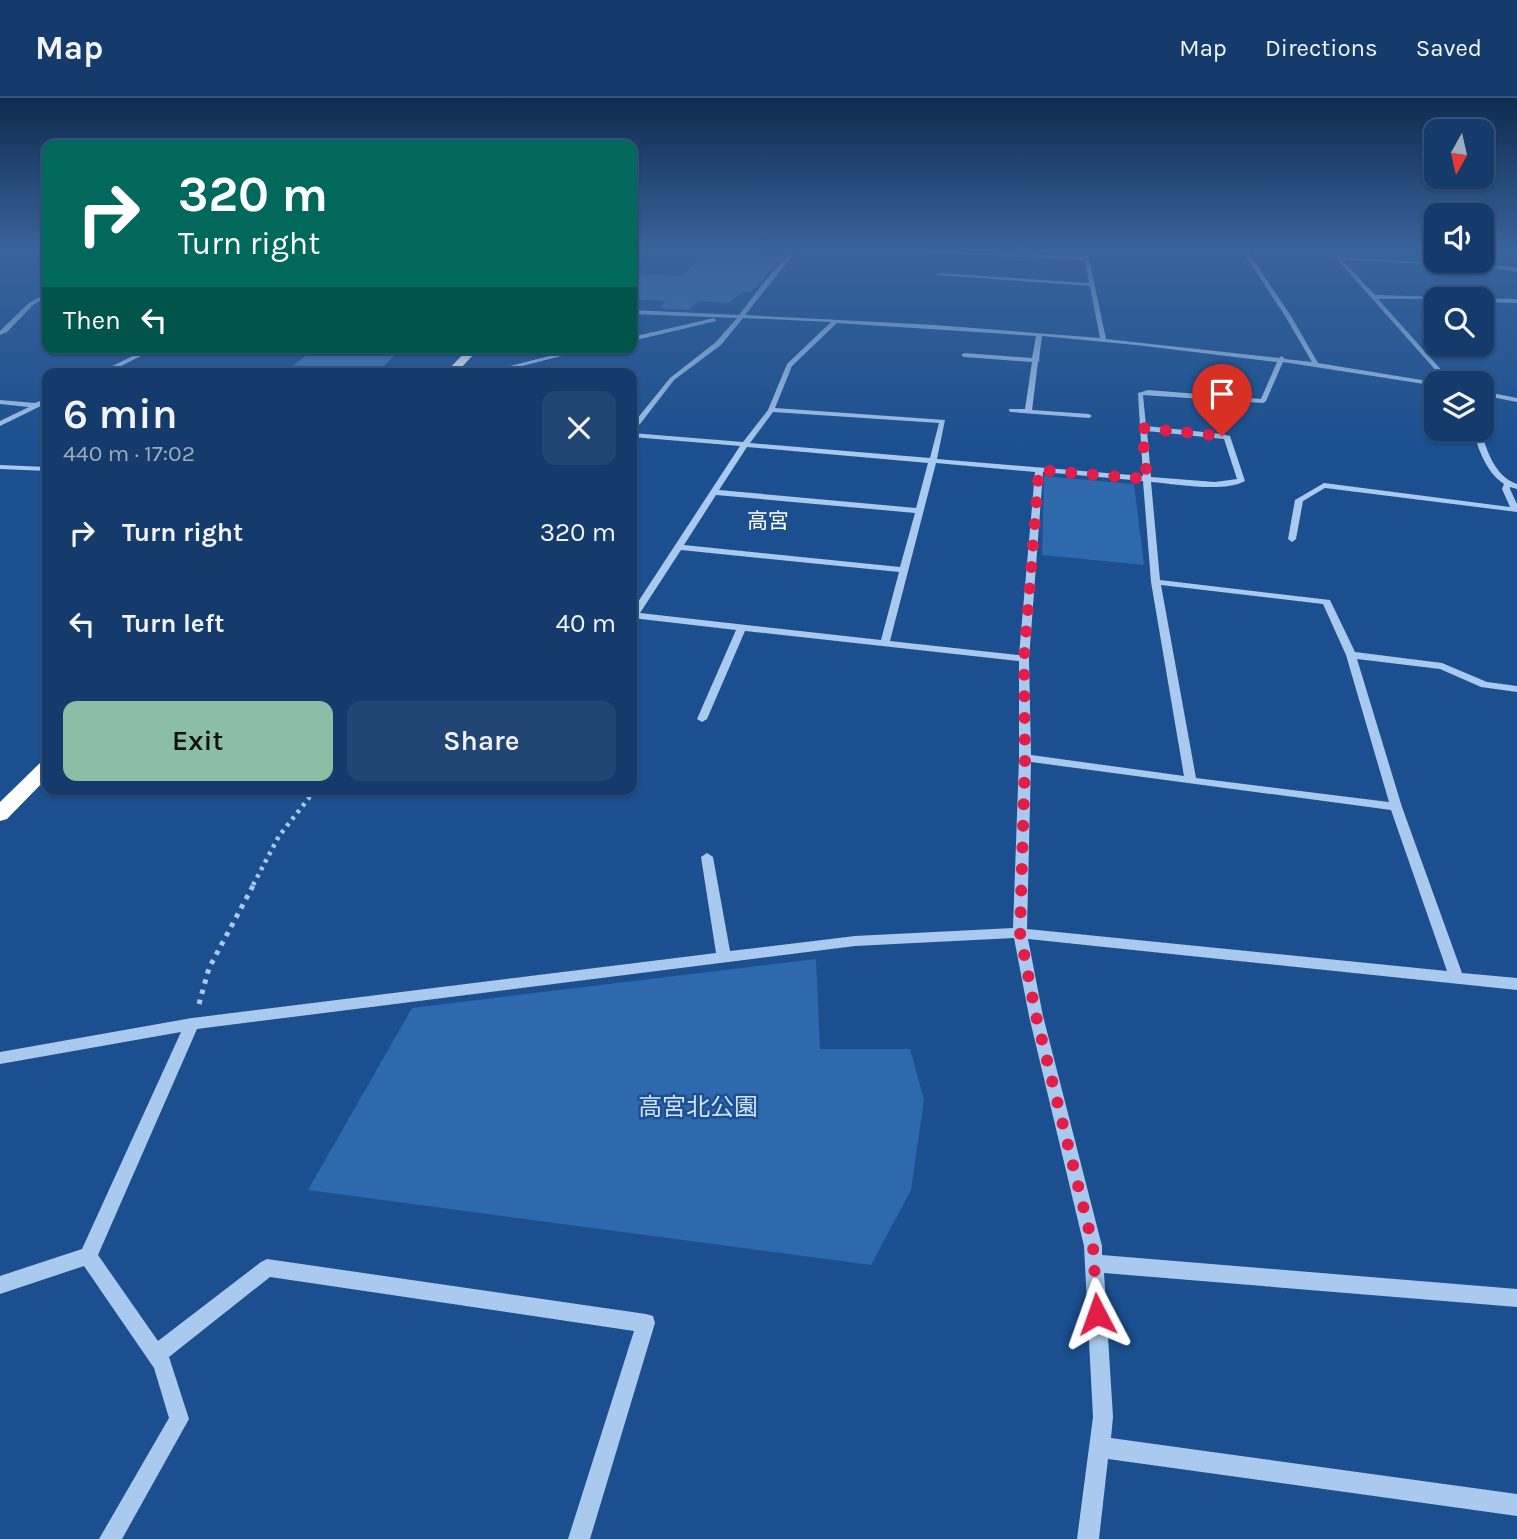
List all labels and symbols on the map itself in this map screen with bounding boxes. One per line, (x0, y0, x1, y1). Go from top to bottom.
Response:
north arrow (1424, 119, 1494, 189)
pin (1192, 364, 1252, 436)
district label: 高宮 (747, 509, 789, 533)
park label: 高宮北公園 (638, 1093, 758, 1121)
position arrow (1060, 1277, 1134, 1351)

